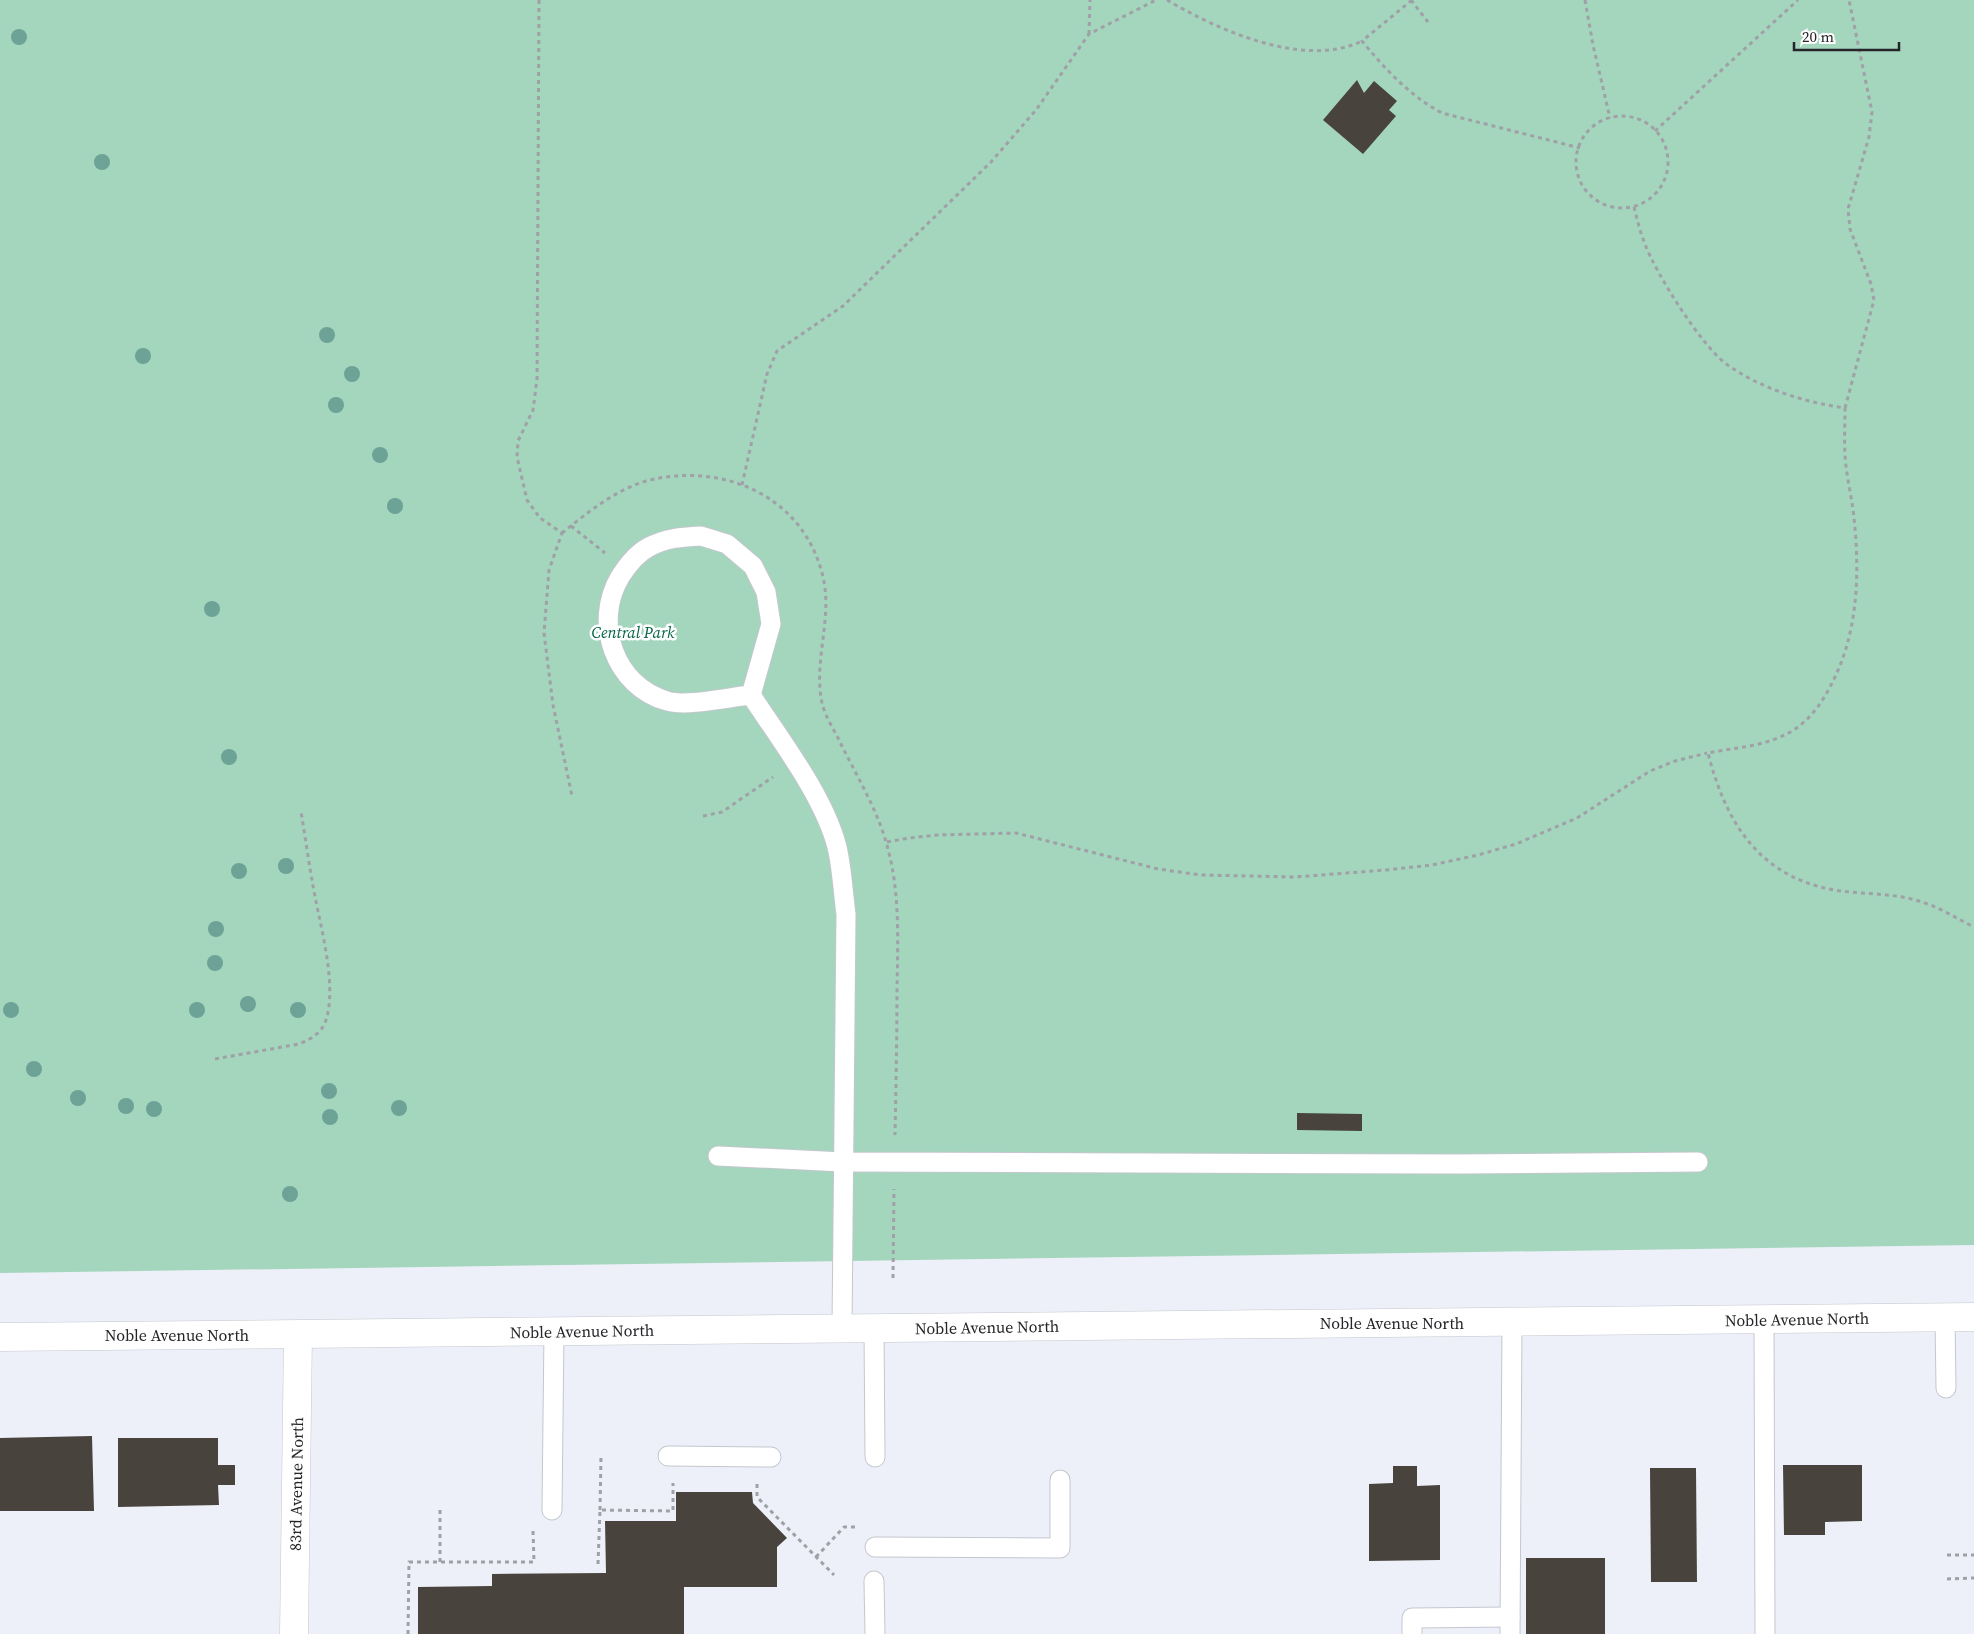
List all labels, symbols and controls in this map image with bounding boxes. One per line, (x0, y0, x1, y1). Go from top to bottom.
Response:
scale bar (1794, 20, 1899, 52)
text: 20 m (1802, 26, 1834, 47)
park label: Central Park (591, 621, 675, 643)
street label: Noble Avenue North (1725, 1307, 1870, 1331)
street label: Noble Avenue North (1320, 1312, 1465, 1334)
street label: Noble Avenue North (915, 1315, 1060, 1339)
street label: Noble Avenue North (510, 1319, 655, 1343)
street label: Noble Avenue North (105, 1324, 250, 1346)
street label: 83rd Avenue North (284, 1416, 308, 1551)

